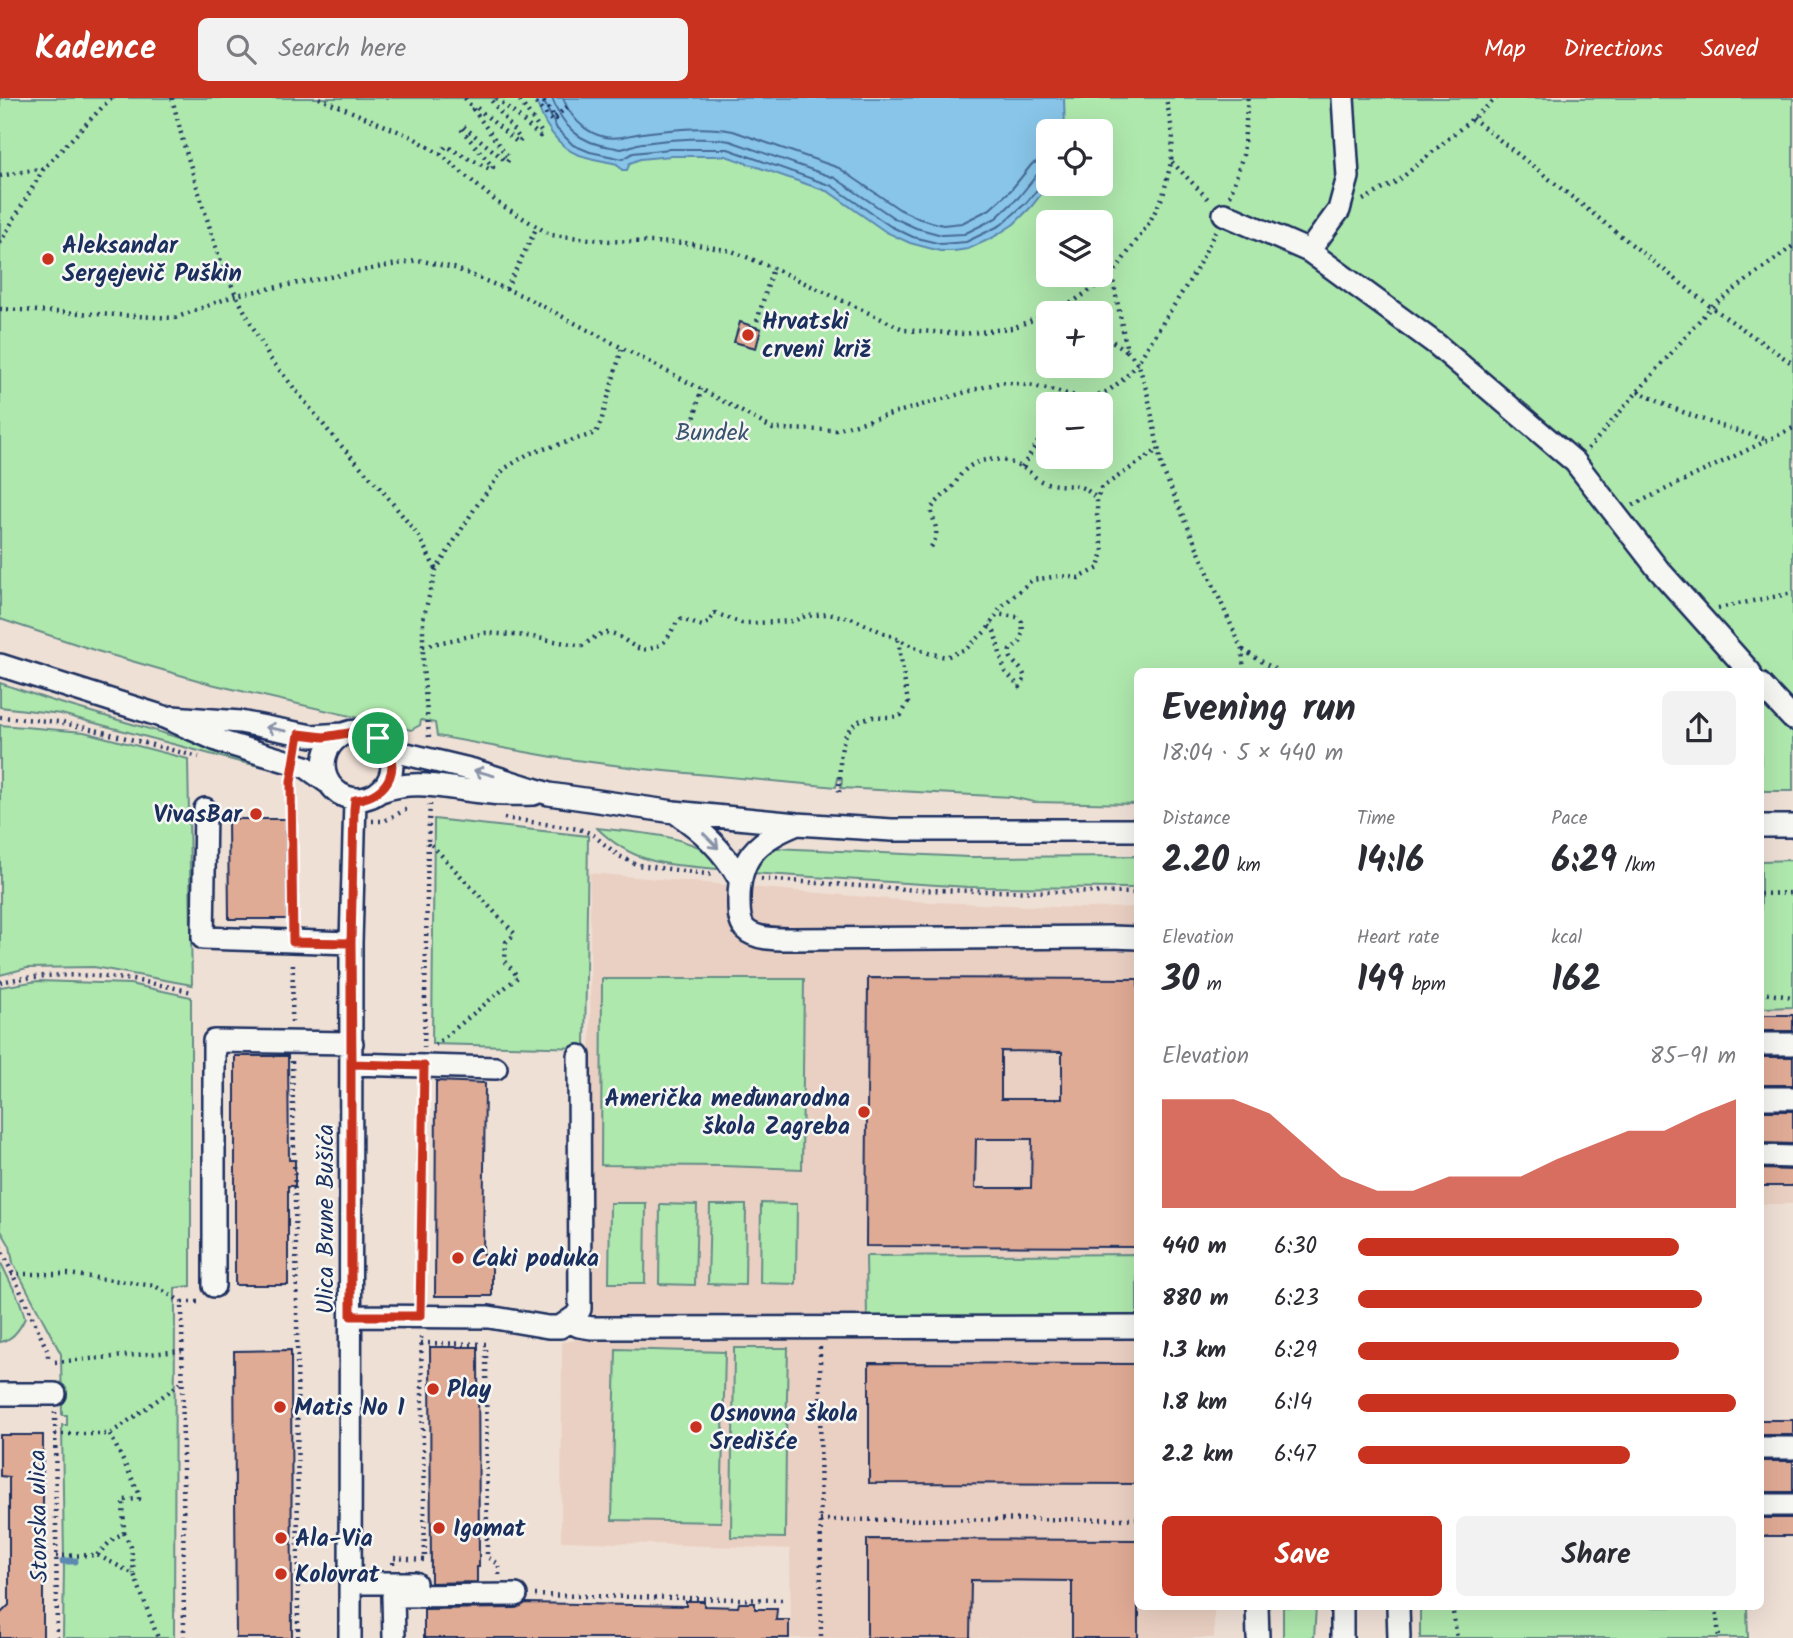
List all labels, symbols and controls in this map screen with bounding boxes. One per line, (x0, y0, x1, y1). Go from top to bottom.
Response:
search box (198, 18, 688, 81)
text: Kadence (35, 23, 156, 76)
text: Search here (278, 28, 406, 70)
icon: search (222, 30, 260, 68)
text: Map (1484, 30, 1526, 69)
text: Directions (1564, 30, 1663, 69)
text: Saved (1701, 30, 1758, 69)
map controls (1036, 119, 1113, 469)
button: locate (1036, 119, 1113, 196)
button: layers (1036, 210, 1113, 287)
place label: Aleksandar Sergejevič Puškin (62, 227, 242, 294)
marker: Aleksandar Sergejevič Puškin (40, 251, 56, 267)
button: + (1036, 301, 1113, 378)
place label: Hrvatski crveni križ (762, 303, 871, 370)
marker: Hrvatski crveni križ (740, 327, 756, 343)
button: − (1036, 392, 1113, 469)
park label: Bundek (675, 414, 750, 453)
text: Evening run (1162, 680, 1356, 740)
button: share (1662, 691, 1736, 765)
pin (348, 708, 408, 768)
icon: arrive (359, 719, 397, 757)
one-way arrow (265, 722, 288, 735)
text: 18:04 · 5 × 440 m (1162, 736, 1343, 772)
one-way arrow (473, 765, 495, 778)
place label: VivasBar (154, 796, 243, 835)
text: Distance (1162, 804, 1230, 834)
text: Time (1357, 804, 1395, 834)
text: Pace (1551, 804, 1588, 834)
marker: VivasBar (248, 806, 264, 822)
one-way arrow (703, 832, 720, 849)
text: 2.20 (1162, 834, 1229, 890)
text: 14:16 (1357, 834, 1424, 890)
text: 6:29 (1551, 834, 1617, 890)
text: km (1229, 851, 1261, 881)
text: /km (1617, 851, 1655, 881)
text: Elevation (1162, 923, 1234, 953)
text: Heart rate (1357, 923, 1439, 953)
text: kcal (1551, 923, 1582, 953)
text: 30 (1162, 953, 1199, 1009)
text: 149 (1357, 953, 1404, 1009)
text: 162 (1551, 953, 1601, 1009)
text: m (1199, 970, 1222, 1000)
text: bpm (1404, 970, 1446, 1000)
text: Elevation (1162, 1039, 1249, 1075)
text: 85–91 m (1650, 1039, 1736, 1075)
place label: Američka međunarodna škola Zagreba (605, 1080, 850, 1147)
marker: Američka međunarodna škola Zagreba (856, 1104, 872, 1120)
street label: Ulica Brune Bušića (307, 1124, 346, 1314)
text: 440 m (1162, 1229, 1227, 1265)
text: 6:30 (1274, 1229, 1317, 1265)
place label: Caki poduka (472, 1240, 599, 1279)
marker: Caki poduka (450, 1250, 466, 1266)
text: 880 m (1162, 1281, 1229, 1317)
text: 6:23 (1274, 1281, 1319, 1317)
text: 1.3 km (1162, 1333, 1226, 1369)
text: 6:29 (1274, 1333, 1317, 1369)
place label: Play (447, 1371, 492, 1410)
marker: Play (425, 1381, 441, 1397)
text: 1.8 km (1162, 1385, 1227, 1421)
text: 6:14 (1274, 1385, 1312, 1421)
place label: Matis No 1 (294, 1389, 405, 1428)
place label: Osnovna škola Središće (710, 1395, 858, 1462)
marker: Matis No 1 (272, 1399, 288, 1415)
marker: Osnovna škola Središće (688, 1419, 704, 1435)
text: 2.2 km (1162, 1437, 1233, 1473)
text: 6:47 (1274, 1437, 1316, 1473)
street label: Stonska ulica (19, 1449, 60, 1583)
place label: Igomat (453, 1510, 527, 1549)
button: Save (1162, 1516, 1442, 1596)
button: Share (1456, 1516, 1736, 1596)
place label: Ala-Via (295, 1520, 373, 1559)
marker: Igomat (431, 1520, 447, 1536)
marker: Ala-Via (273, 1530, 289, 1546)
place label: Kolovrat (295, 1556, 381, 1595)
marker: Kolovrat (273, 1566, 289, 1582)

